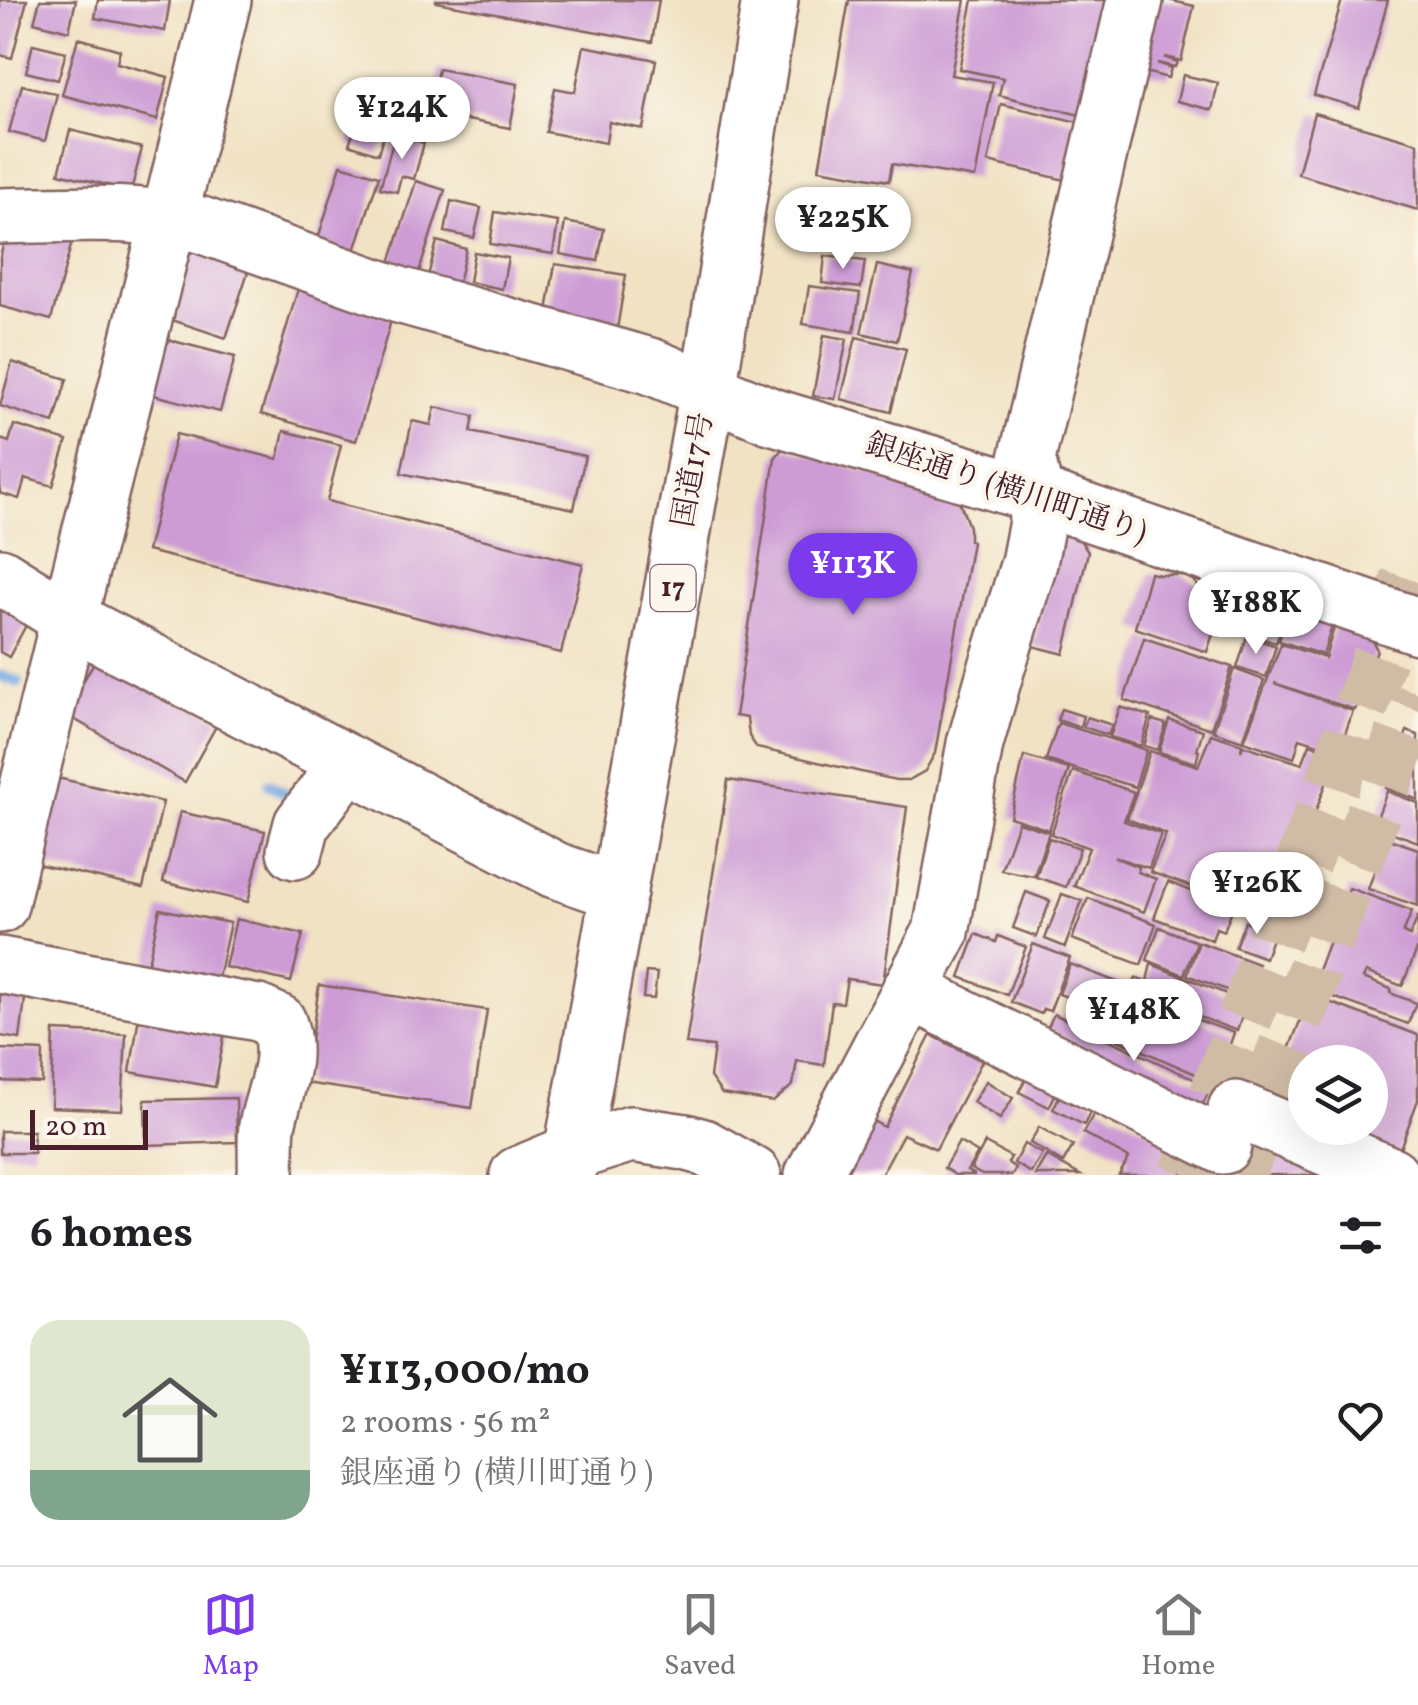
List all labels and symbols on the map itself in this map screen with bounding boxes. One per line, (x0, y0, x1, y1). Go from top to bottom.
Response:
pin: ¥124K (332, 77, 472, 162)
pin: ¥225K (773, 187, 913, 272)
street label: 国道17号 (663, 409, 725, 531)
street label: 銀座通り (横川町通り) (860, 424, 1152, 554)
pin: ¥113K (783, 533, 923, 618)
road number: 17 (650, 565, 696, 611)
pin: ¥188K (1186, 572, 1326, 657)
pin: ¥126K (1187, 852, 1327, 937)
pin: ¥148K (1064, 979, 1204, 1064)
scale bar (30, 1105, 148, 1150)

